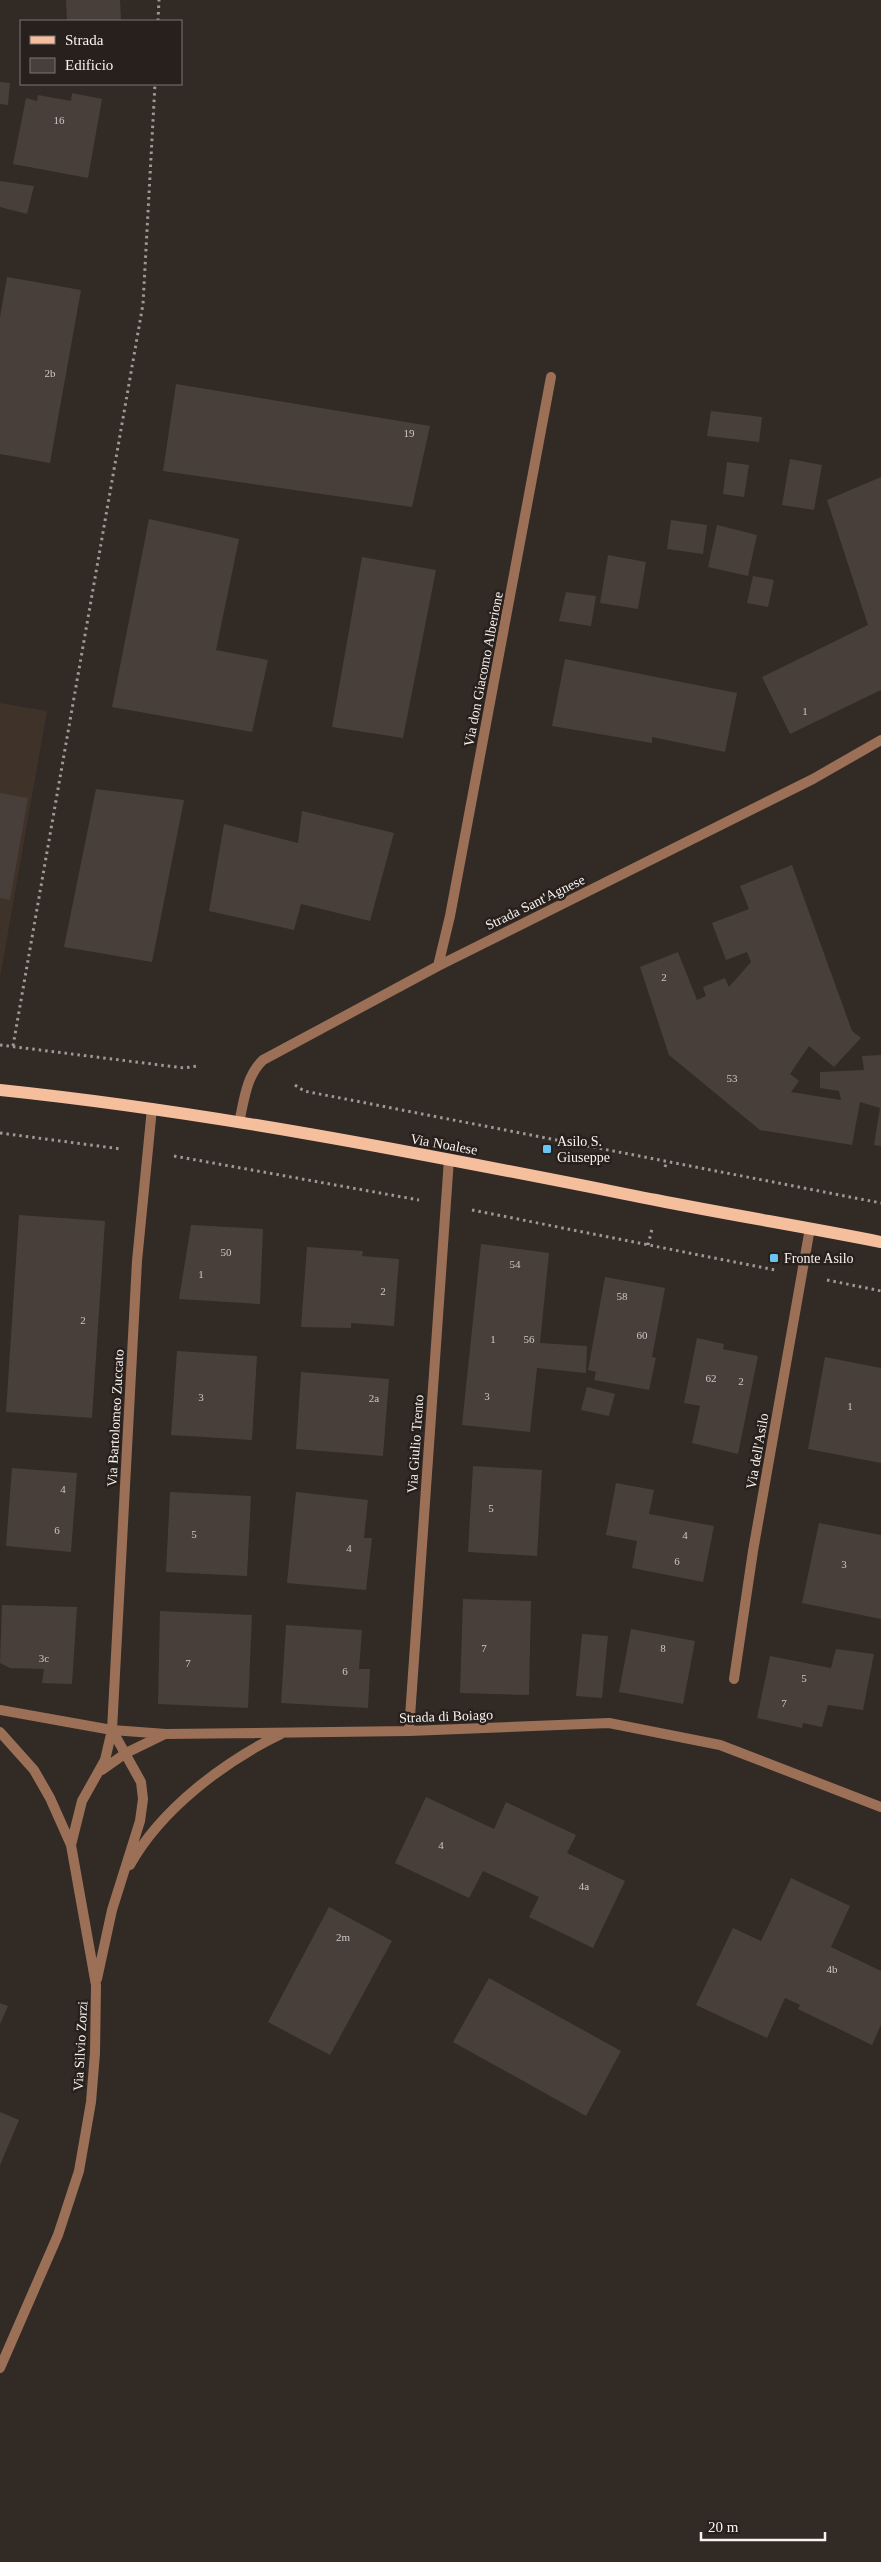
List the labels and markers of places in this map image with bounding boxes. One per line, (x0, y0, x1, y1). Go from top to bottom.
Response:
place label: Asilo S. Giuseppe (557, 1134, 610, 1165)
marker: Asilo S. Giuseppe (541, 1143, 553, 1155)
place label: Fronte Asilo (784, 1251, 854, 1266)
marker: Fronte Asilo (768, 1252, 780, 1264)

